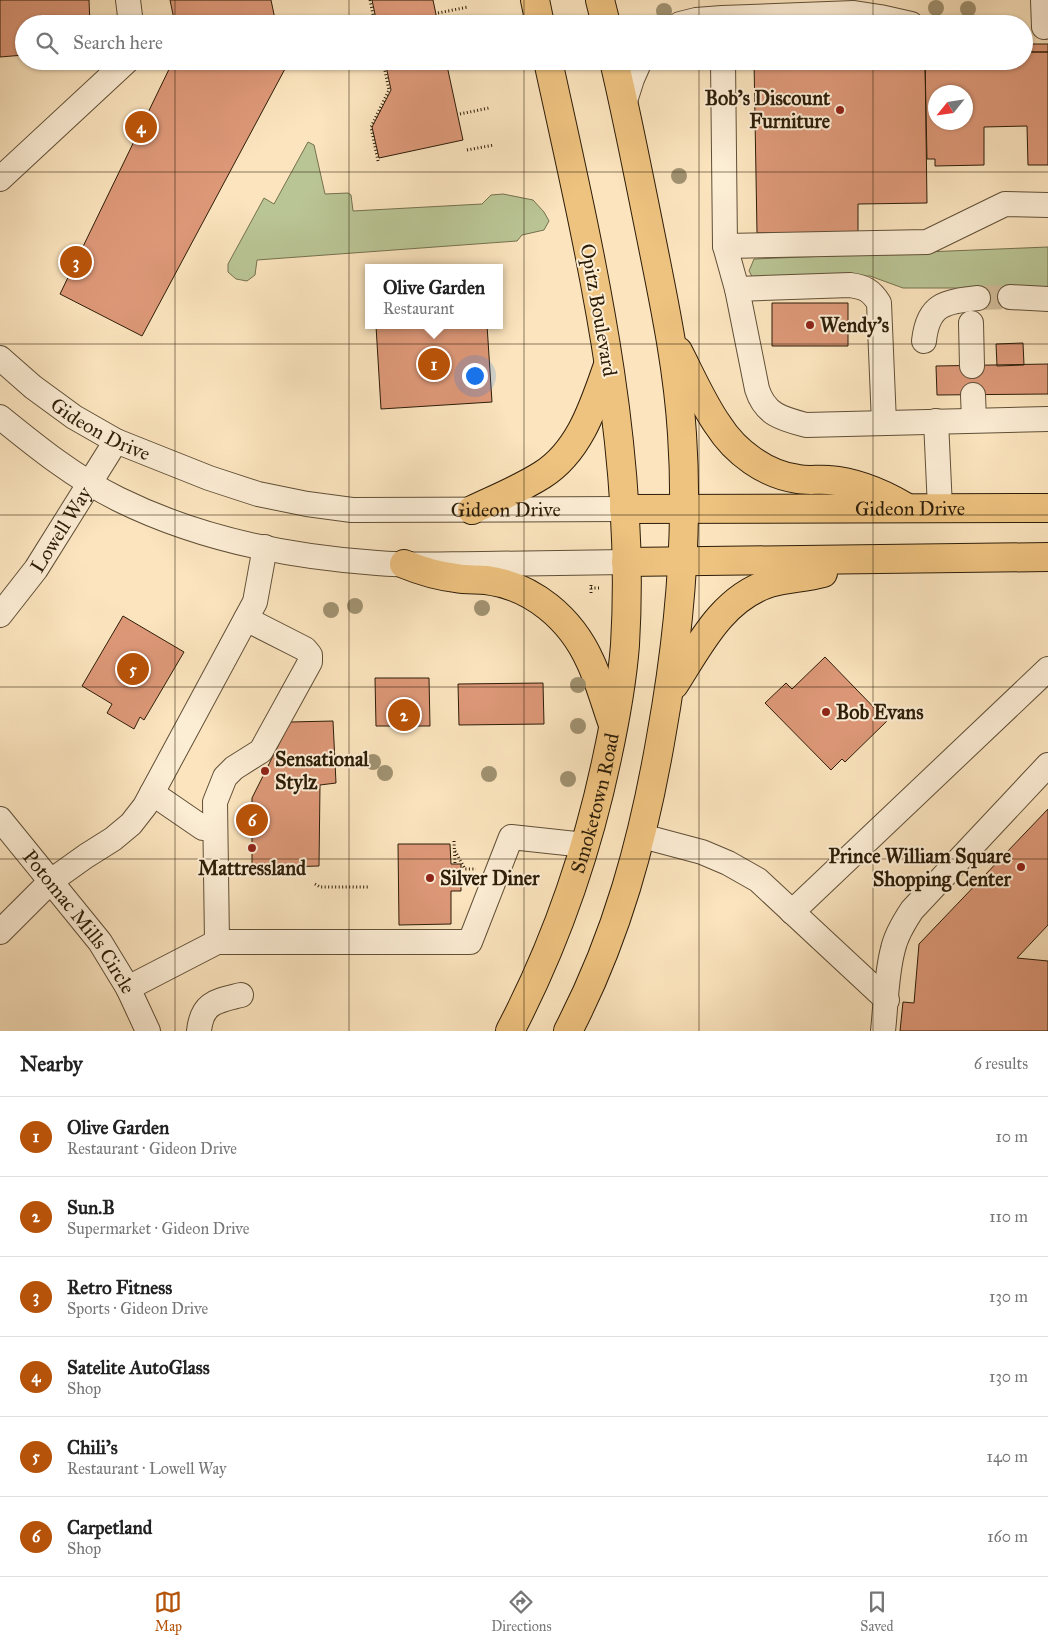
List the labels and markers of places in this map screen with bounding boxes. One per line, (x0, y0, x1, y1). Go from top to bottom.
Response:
place label: Bob's Discount Furniture (705, 86, 831, 133)
marker: Bob's Discount Furniture (834, 104, 846, 116)
pin: 4 (125, 108, 157, 146)
pin: 3 (60, 243, 92, 281)
place label: Wendy's (820, 313, 890, 338)
marker: Wendy's (804, 319, 816, 331)
pin: 1 (418, 345, 450, 383)
pin: 5 (117, 650, 149, 688)
pin: 2 (388, 696, 420, 734)
place label: Bob Evans (836, 700, 924, 724)
marker: Bob Evans (820, 706, 832, 718)
place label: Sensational Stylz (275, 747, 369, 795)
marker: Sensational Stylz (259, 765, 271, 777)
pin: 6 (236, 801, 268, 839)
marker: Mattressland (246, 842, 258, 854)
place label: Prince William Square Shopping Center (829, 844, 1012, 892)
place label: Mattressland (198, 856, 307, 880)
marker: Prince William Square Shopping Center (1015, 861, 1027, 873)
place label: Silver Diner (440, 866, 540, 890)
marker: Silver Diner (424, 872, 436, 884)

